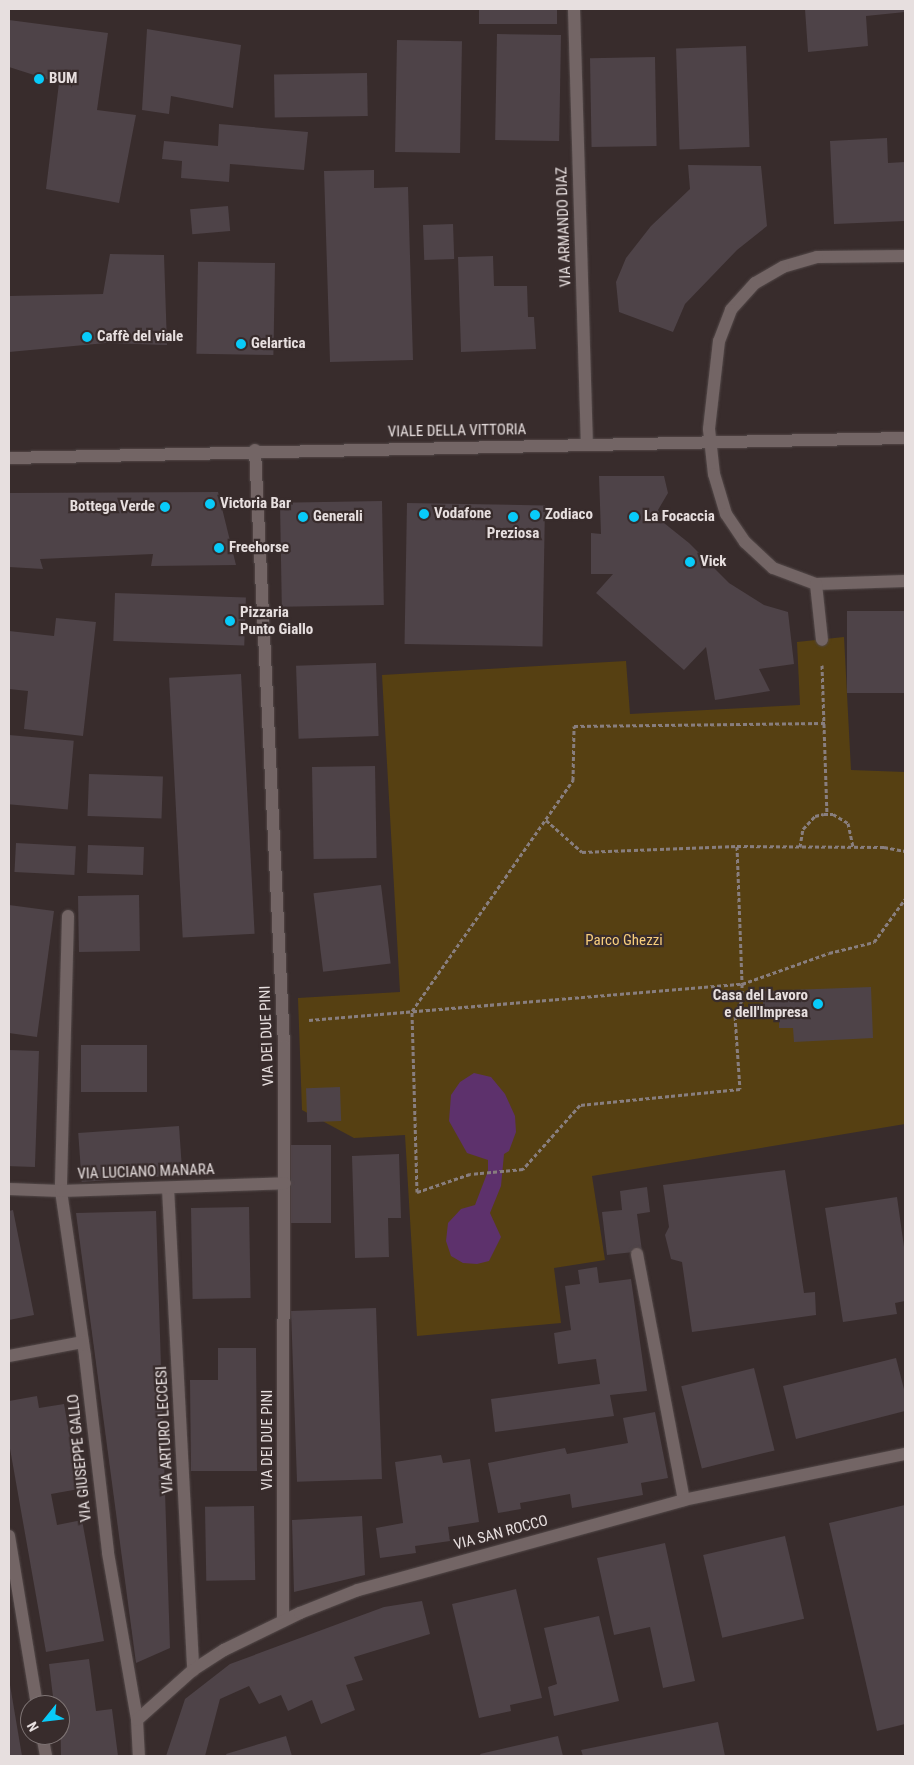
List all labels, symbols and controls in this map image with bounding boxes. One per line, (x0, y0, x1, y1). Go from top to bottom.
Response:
place label: BUM (49, 70, 77, 88)
marker: BUM (33, 73, 45, 85)
street label: VIA ARMANDO DIAZ (553, 167, 575, 287)
place label: Caffè del viale (97, 328, 183, 346)
marker: Caffè del viale (81, 331, 93, 343)
place label: Gelartica (251, 335, 305, 353)
marker: Gelartica (235, 338, 247, 350)
street label: VIALE DELLA VITTORIA (388, 421, 526, 441)
place label: Victoria Bar (220, 495, 291, 513)
place label: Bottega Verde (70, 498, 155, 516)
marker: Victoria Bar (204, 498, 216, 510)
marker: Bottega Verde (159, 501, 171, 513)
place label: Vodafone (434, 505, 491, 523)
place label: Zodiaco (545, 506, 593, 524)
place label: Generali (313, 508, 363, 526)
marker: Vodafone (418, 508, 430, 520)
place label: La Focaccia (644, 508, 715, 526)
marker: Zodiaco (529, 509, 541, 521)
marker: Generali (297, 511, 309, 523)
marker: Preziosa (507, 511, 519, 523)
marker: La Focaccia (628, 511, 640, 523)
place label: Preziosa (487, 525, 539, 543)
place label: Freehorse (229, 539, 289, 557)
marker: Freehorse (213, 542, 225, 554)
place label: Vick (700, 553, 727, 571)
marker: Vick (684, 556, 696, 568)
place label: Pizzaria Punto Giallo (240, 603, 313, 638)
marker: Pizzaria Punto Giallo (224, 615, 236, 627)
park label: Parco Ghezzi (585, 932, 663, 950)
street label: VIA DEI DUE PINI (256, 985, 278, 1087)
place label: Casa del Lavoro e dell'Impresa (713, 986, 808, 1021)
marker: Casa del Lavoro e dell'Impresa (812, 998, 824, 1010)
street label: VIA LUCIANO MANARA (77, 1161, 215, 1183)
street label: VIA ARTURO LECCESI (153, 1366, 177, 1494)
street label: VIA DEI DUE PINI (259, 1390, 277, 1490)
street label: VIA GIUSEPPE GALLO (64, 1393, 96, 1523)
street label: VIA SAN ROCCO (452, 1512, 550, 1554)
north arrow (20, 1695, 70, 1745)
text: N (24, 1719, 42, 1734)

